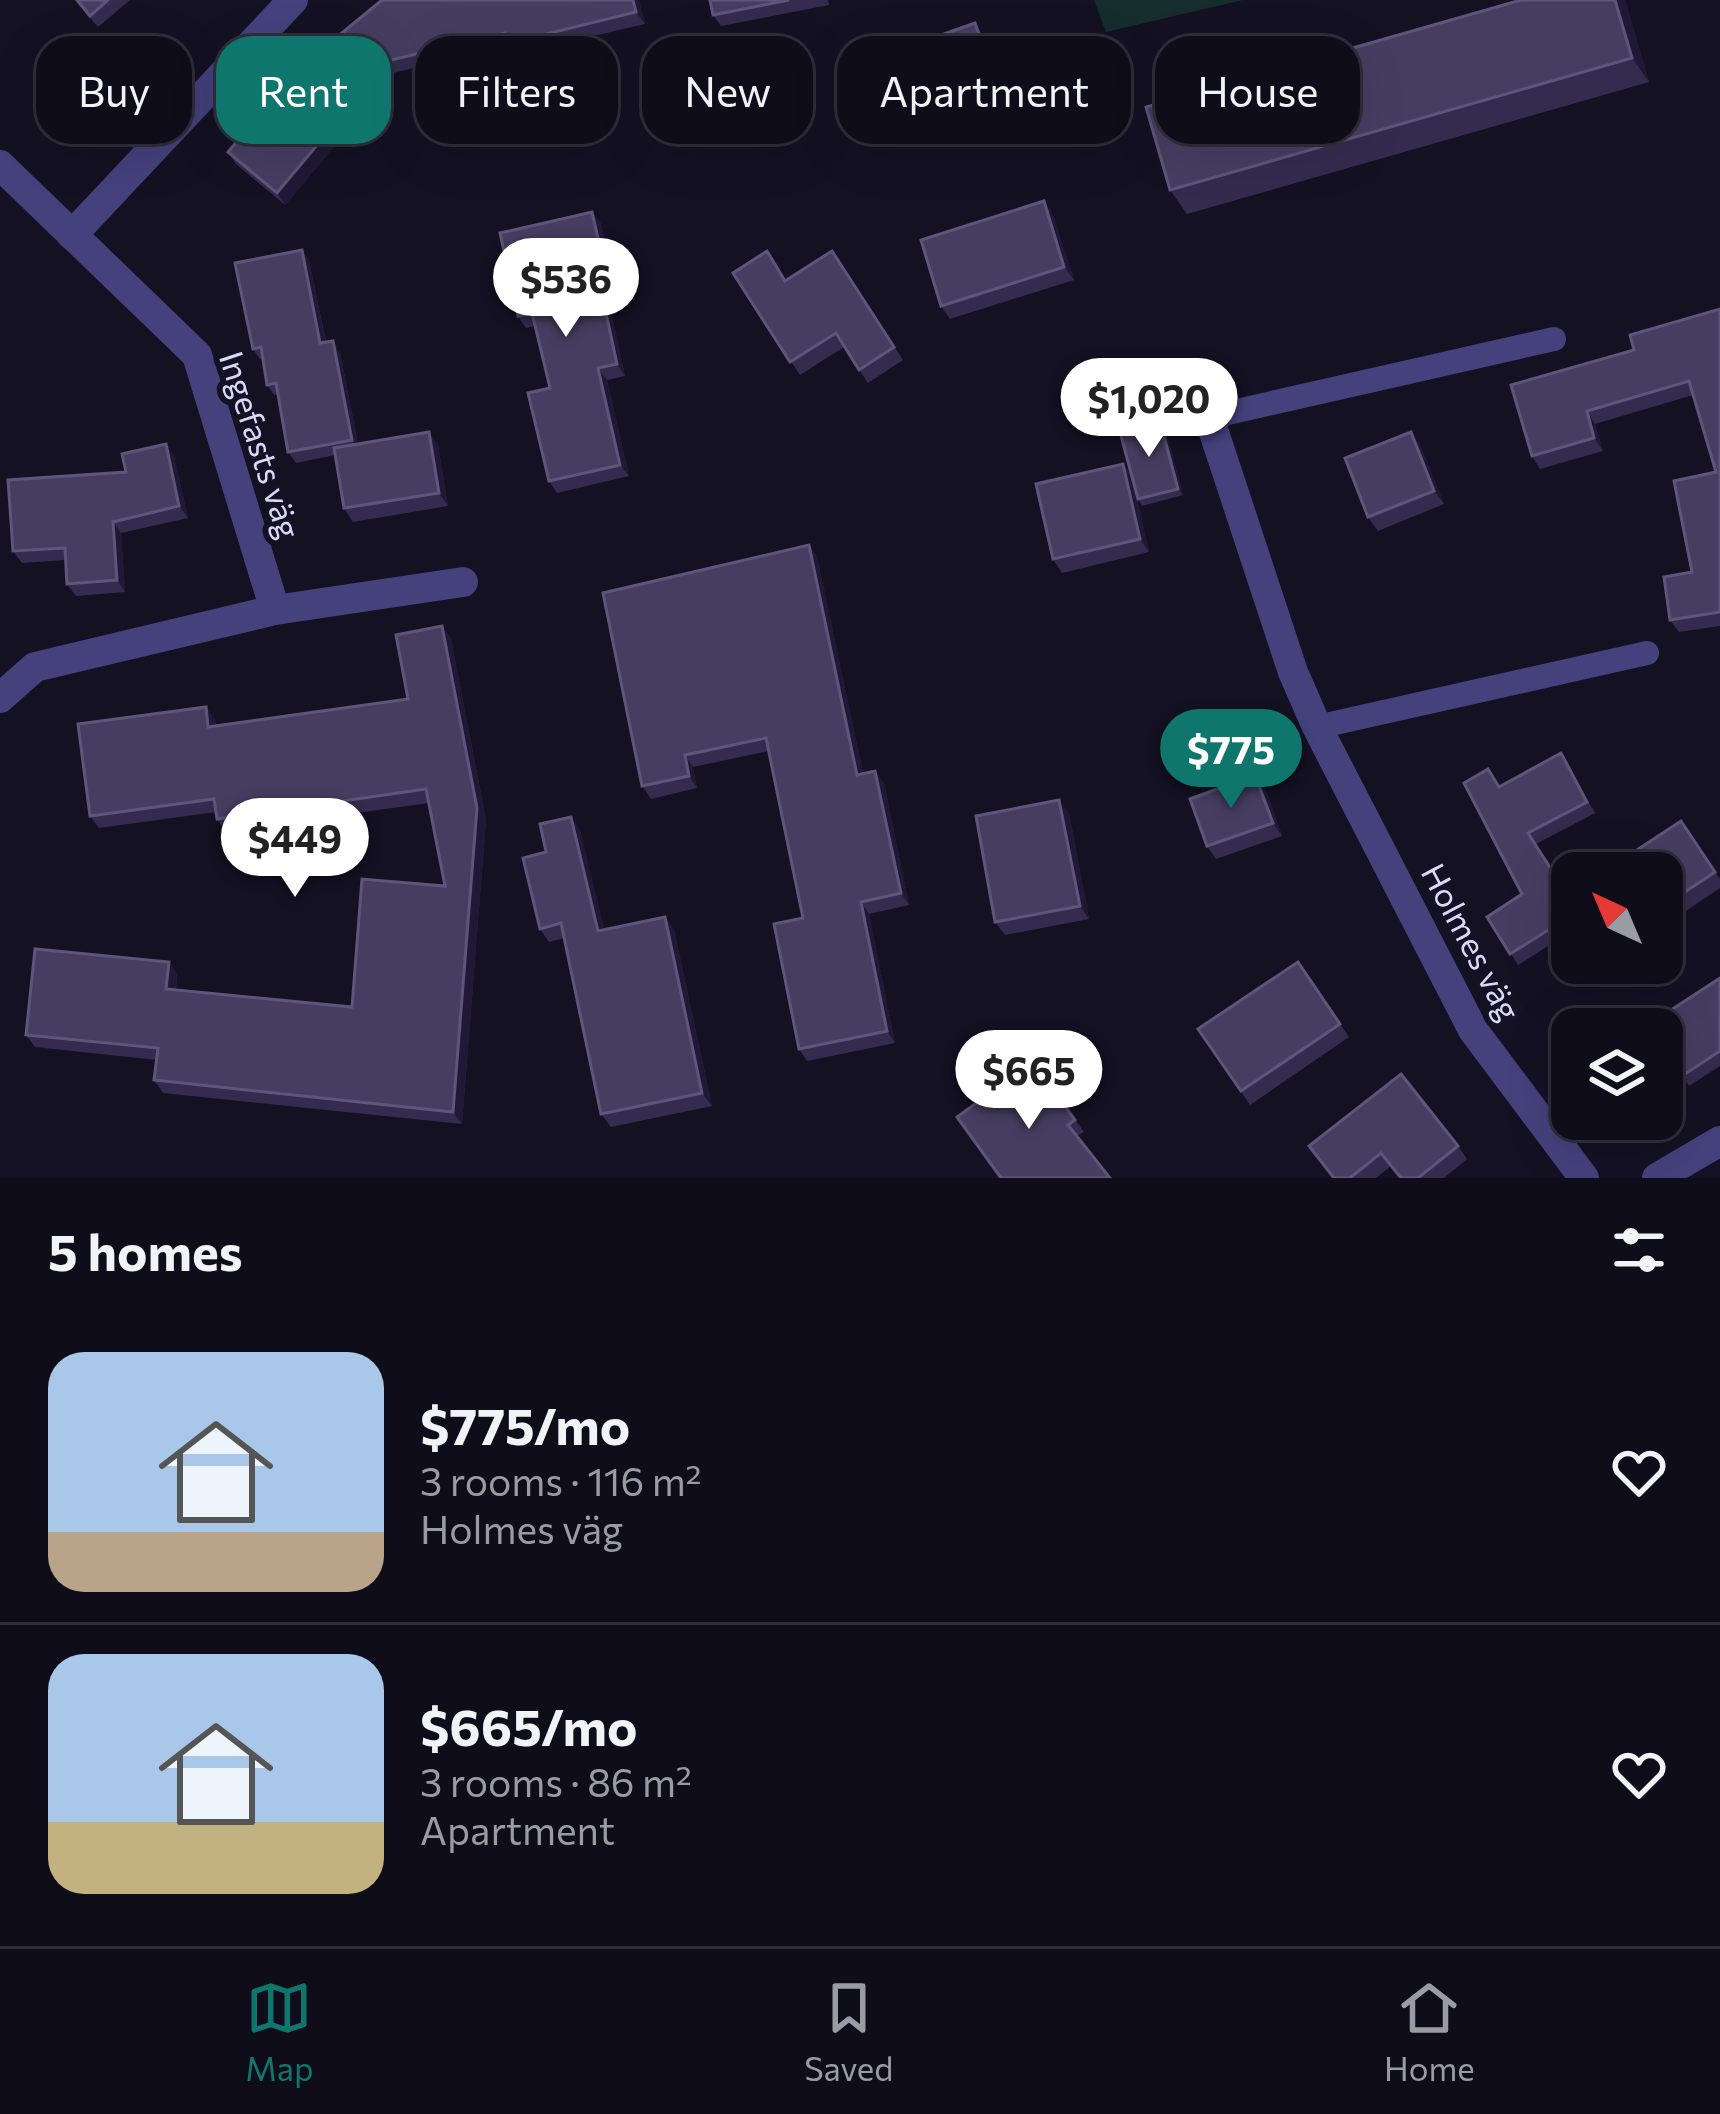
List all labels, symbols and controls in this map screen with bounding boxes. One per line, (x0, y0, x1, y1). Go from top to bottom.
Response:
chip: Buy (36, 36, 192, 144)
chip: Rent (216, 36, 391, 144)
chip: Filters (415, 36, 618, 144)
chip: New (642, 36, 813, 144)
chip: Apartment (837, 36, 1131, 144)
chip: House (1155, 36, 1360, 144)
pin: $536 (495, 238, 637, 340)
text: $536 (520, 253, 612, 301)
street label: Ingefasts väg (212, 346, 311, 543)
pin: $1,020 (1051, 358, 1247, 460)
text: $1,020 (1088, 373, 1210, 421)
pin: $775 (1160, 709, 1302, 811)
text: $775 (1187, 724, 1275, 772)
pin: $449 (224, 798, 366, 900)
text: $449 (248, 813, 342, 861)
north arrow (1551, 852, 1683, 984)
map controls (1551, 852, 1683, 1140)
street label: Holmes väg (1414, 856, 1531, 1027)
button: layers (1551, 1008, 1683, 1140)
pin: $665 (958, 1030, 1100, 1132)
text: $665 (982, 1045, 1076, 1093)
icon: filters (1606, 1217, 1672, 1283)
text: 5 homes (48, 1219, 243, 1282)
text: $775/mo (420, 1393, 630, 1456)
icon: home (144, 1400, 288, 1544)
icon: heart (1606, 1439, 1672, 1505)
text: 3 rooms · 116 m² (420, 1456, 701, 1504)
text: Holmes väg (420, 1504, 623, 1552)
text: $665/mo (420, 1694, 637, 1757)
icon: home (144, 1702, 288, 1846)
icon: heart (1606, 1741, 1672, 1807)
text: 3 rooms · 86 m² (420, 1757, 692, 1805)
text: Apartment (420, 1805, 615, 1853)
tab: Map (245, 1975, 313, 2088)
tab: Saved (804, 1975, 893, 2088)
tab: Home (1384, 1975, 1475, 2088)

